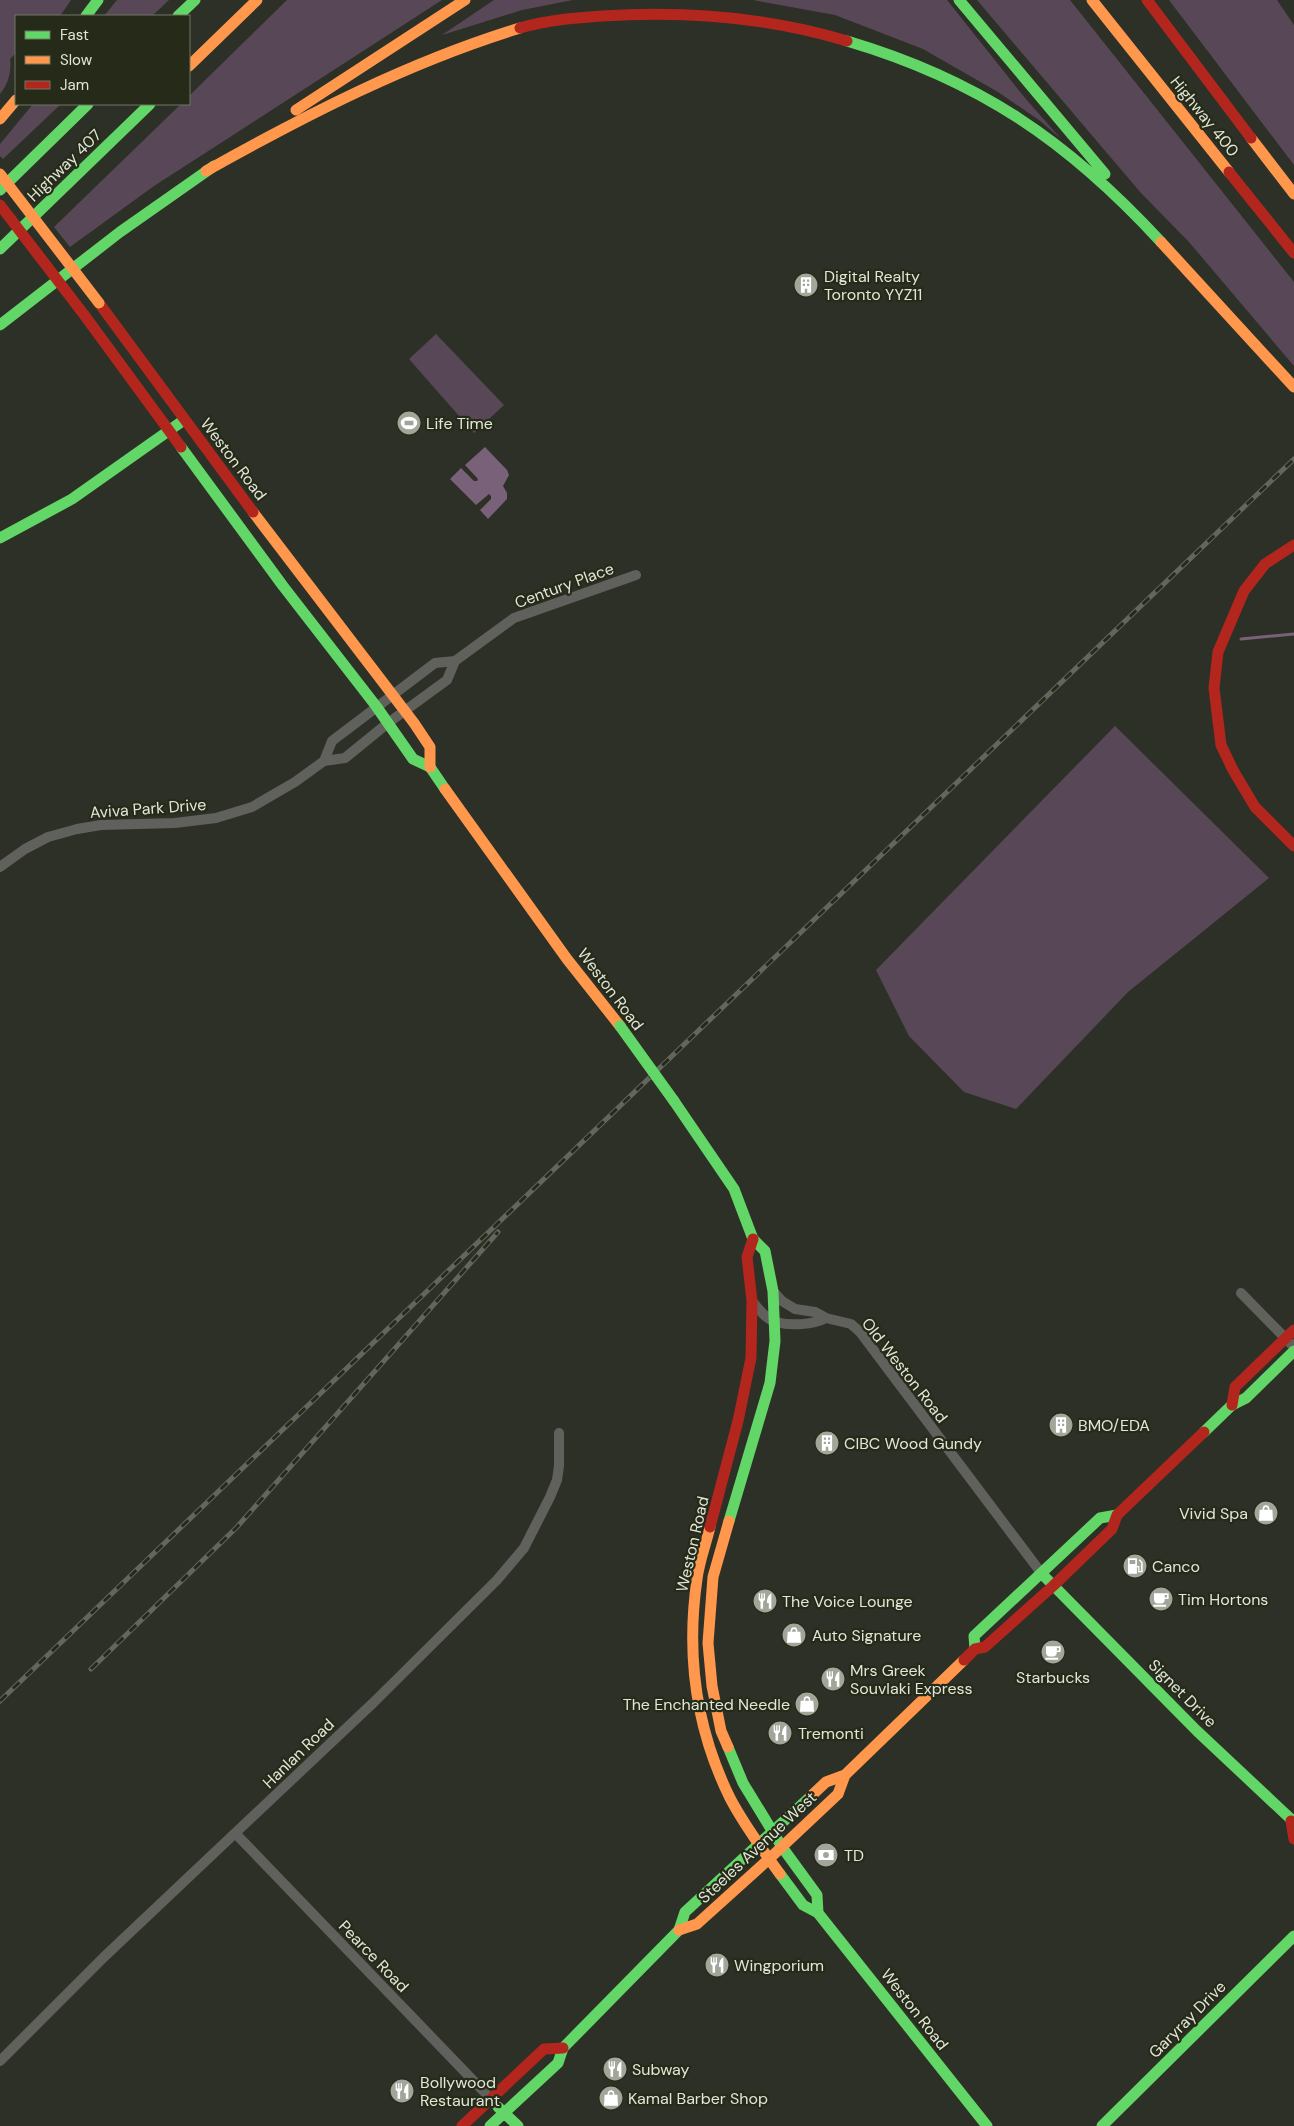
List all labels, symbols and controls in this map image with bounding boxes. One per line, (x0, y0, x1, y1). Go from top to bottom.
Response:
legend (15, 15, 190, 105)
text: Fast (60, 25, 89, 45)
text: Slow (60, 50, 93, 70)
street label: Highway 400 (1166, 72, 1244, 161)
text: Jam (60, 75, 89, 95)
street label: Highway 407 (23, 125, 106, 206)
place label: Digital Realty Toronto YYZ11 (824, 266, 922, 305)
building icon: Digital Realty Toronto YYZ11 (793, 272, 819, 298)
sports icon: Life Time (396, 410, 422, 436)
place label: Life Time (426, 413, 493, 434)
street label: Weston Road (196, 414, 271, 505)
street label: Century Place (512, 558, 617, 613)
street label: Aviva Park Drive (89, 794, 207, 823)
street label: Weston Road (573, 944, 648, 1035)
street label: Old Weston Road (857, 1313, 952, 1427)
building icon: BMO/EDA (1048, 1412, 1074, 1438)
place label: BMO/EDA (1078, 1415, 1150, 1436)
building icon: CIBC Wood Gundy (814, 1430, 840, 1456)
place label: CIBC Wood Gundy (844, 1433, 982, 1454)
street label: Weston Road (671, 1494, 714, 1594)
shop icon: Vivid Spa (1253, 1500, 1279, 1526)
place label: Vivid Spa (1179, 1503, 1248, 1524)
fuel station icon: Canco (1122, 1553, 1148, 1579)
place label: Canco (1152, 1556, 1200, 1577)
cafe icon: Tim Hortons (1148, 1586, 1174, 1612)
restaurant icon: The Voice Lounge (752, 1588, 778, 1614)
place label: Tim Hortons (1178, 1589, 1268, 1610)
place label: The Voice Lounge (782, 1591, 913, 1612)
shop icon: Auto Signature (781, 1622, 807, 1648)
place label: Auto Signature (812, 1625, 921, 1646)
cafe icon: Starbucks (1040, 1639, 1066, 1665)
street label: Signet Drive (1144, 1655, 1221, 1732)
place label: Mrs Greek Souvlaki Express (850, 1660, 973, 1699)
restaurant icon: Mrs Greek Souvlaki Express (820, 1666, 846, 1692)
place label: Starbucks (1016, 1667, 1090, 1688)
shop icon: The Enchanted Needle (794, 1691, 820, 1717)
place label: The Enchanted Needle (623, 1694, 790, 1715)
street label: Hanlan Road (258, 1714, 339, 1793)
restaurant icon: Tremonti (767, 1720, 793, 1746)
place label: Tremonti (798, 1723, 864, 1744)
street label: Steeles Avenue West (694, 1787, 821, 1908)
bank icon: TD (813, 1842, 839, 1868)
place label: TD (844, 1845, 864, 1866)
street label: Pearce Road (334, 1916, 413, 1997)
restaurant icon: Wingporium (704, 1952, 730, 1978)
place label: Wingporium (734, 1955, 824, 1976)
street label: Weston Road (876, 1964, 953, 2054)
street label: Garyray Drive (1144, 1976, 1231, 2063)
restaurant icon: Subway (602, 2056, 628, 2082)
place label: Subway (632, 2059, 690, 2080)
place label: Bollywood Restaurant (420, 2072, 500, 2111)
restaurant icon: Bollywood Restaurant (389, 2078, 415, 2104)
shop icon: Kamal Barber Shop (598, 2085, 624, 2111)
place label: Kamal Barber Shop (628, 2088, 768, 2109)

